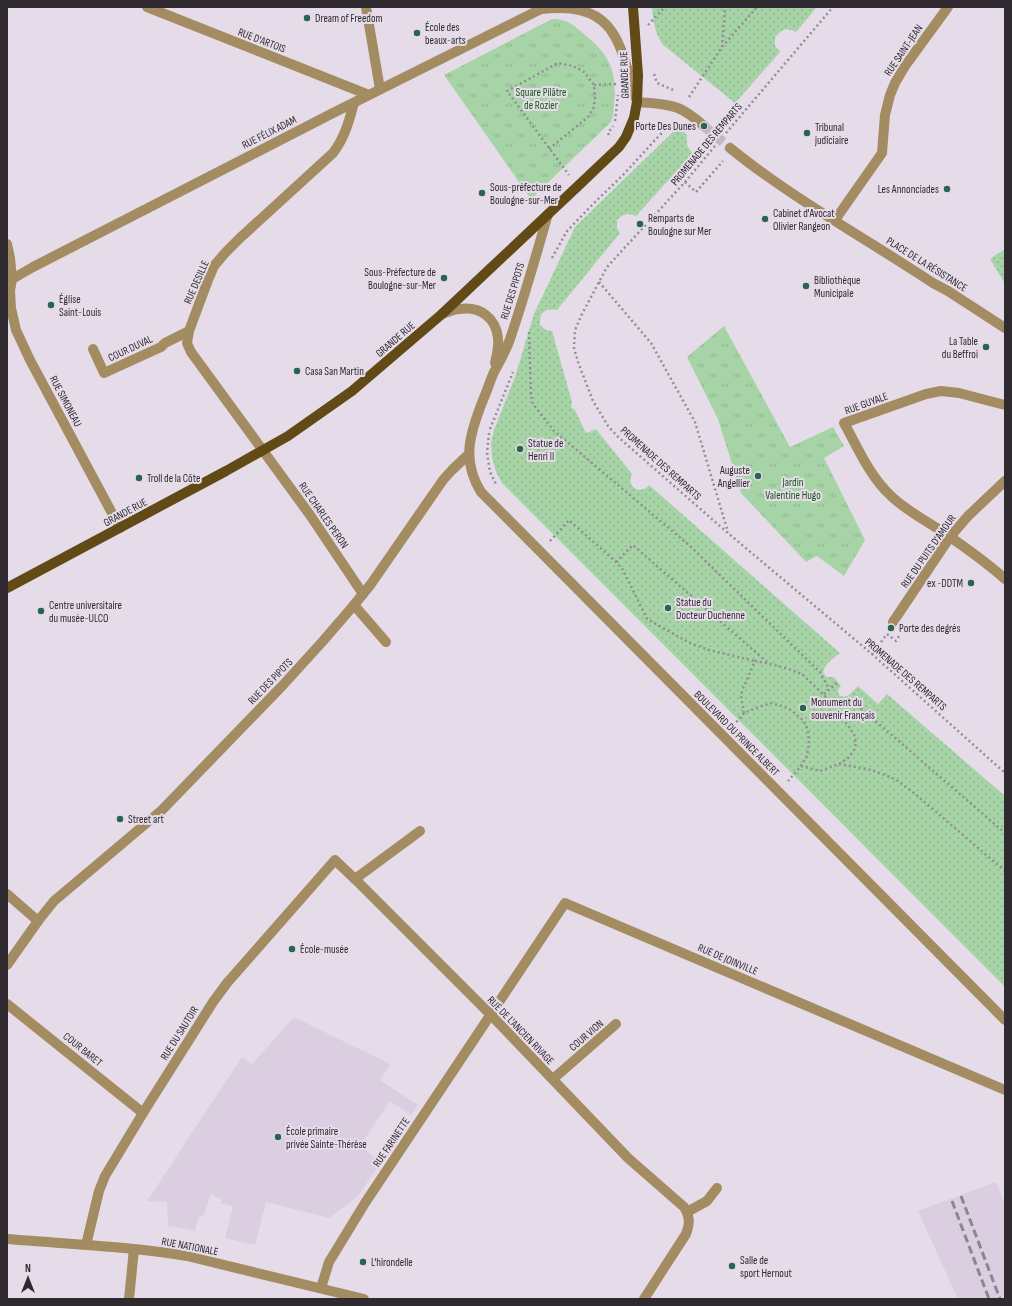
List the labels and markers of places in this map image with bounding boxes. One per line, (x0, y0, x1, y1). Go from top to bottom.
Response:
place label: Dream of Freedom (315, 12, 383, 25)
marker: Dream of Freedom (302, 13, 312, 23)
place label: École des beaux-arts (425, 21, 466, 47)
marker: École des beaux-arts (412, 28, 422, 38)
place label: Porte Des Dunes (635, 120, 696, 133)
marker: Porte Des Dunes (699, 121, 709, 131)
place label: Tribunal judiciaire (814, 121, 848, 147)
marker: Tribunal judiciaire (802, 128, 812, 138)
place label: Sous-préfecture de Boulogne-sur-Mer (490, 181, 562, 207)
place label: Les Annonciades (878, 183, 939, 196)
marker: Les Annonciades (942, 184, 952, 194)
marker: Sous-préfecture de Boulogne-sur-Mer (477, 188, 487, 198)
place label: Cabinet d'Avocat Olivier Rangeon (773, 207, 835, 233)
place label: Remparts de Boulogne sur Mer (648, 212, 711, 238)
marker: Cabinet d'Avocat Olivier Rangeon (760, 214, 770, 224)
marker: Remparts de Boulogne sur Mer (635, 219, 645, 229)
place label: Sous-Préfecture de Boulogne-sur-Mer (364, 266, 436, 292)
marker: Sous-Préfecture de Boulogne-sur-Mer (439, 273, 449, 283)
place label: Bibliothèque Municipale (814, 274, 860, 300)
marker: Bibliothèque Municipale (801, 281, 811, 291)
place label: Église Saint-Louis (59, 293, 101, 319)
marker: Église Saint-Louis (46, 300, 56, 310)
place label: La Table du Beffroi (942, 335, 978, 361)
marker: La Table du Beffroi (981, 342, 991, 352)
place label: Casa San Martin (305, 365, 364, 378)
marker: Casa San Martin (292, 366, 302, 376)
place label: Statue de Henri II (528, 437, 563, 463)
marker: Statue de Henri II (515, 444, 525, 454)
place label: Auguste Angellier (717, 464, 750, 490)
marker: Auguste Angellier (753, 471, 763, 481)
place label: Troll de la Côte (147, 472, 200, 485)
marker: Troll de la Côte (134, 473, 144, 483)
place label: ex -DDTM (927, 577, 963, 590)
marker: ex -DDTM (966, 578, 976, 588)
place label: Statue du Docteur Duchenne (676, 596, 745, 622)
place label: Centre universitaire du musée-ULCO (49, 599, 122, 625)
marker: Statue du Docteur Duchenne (663, 603, 673, 613)
marker: Centre universitaire du musée-ULCO (36, 606, 46, 616)
place label: Porte des degrés (899, 622, 960, 635)
marker: Porte des degrés (886, 623, 896, 633)
place label: Monument du souvenir Français (811, 696, 875, 722)
marker: Monument du souvenir Français (798, 703, 808, 713)
place label: Street art (128, 813, 164, 826)
marker: Street art (115, 814, 125, 824)
place label: École-musée (300, 943, 348, 956)
marker: École-musée (287, 944, 297, 954)
place label: École primaire privée Sainte-Thérèse (286, 1125, 367, 1151)
marker: École primaire privée Sainte-Thérèse (273, 1132, 283, 1142)
place label: Salle de sport Hernout (740, 1254, 792, 1280)
place label: L'hirondelle (371, 1256, 413, 1269)
marker: L'hirondelle (358, 1257, 368, 1267)
marker: Salle de sport Hernout (727, 1261, 737, 1271)

